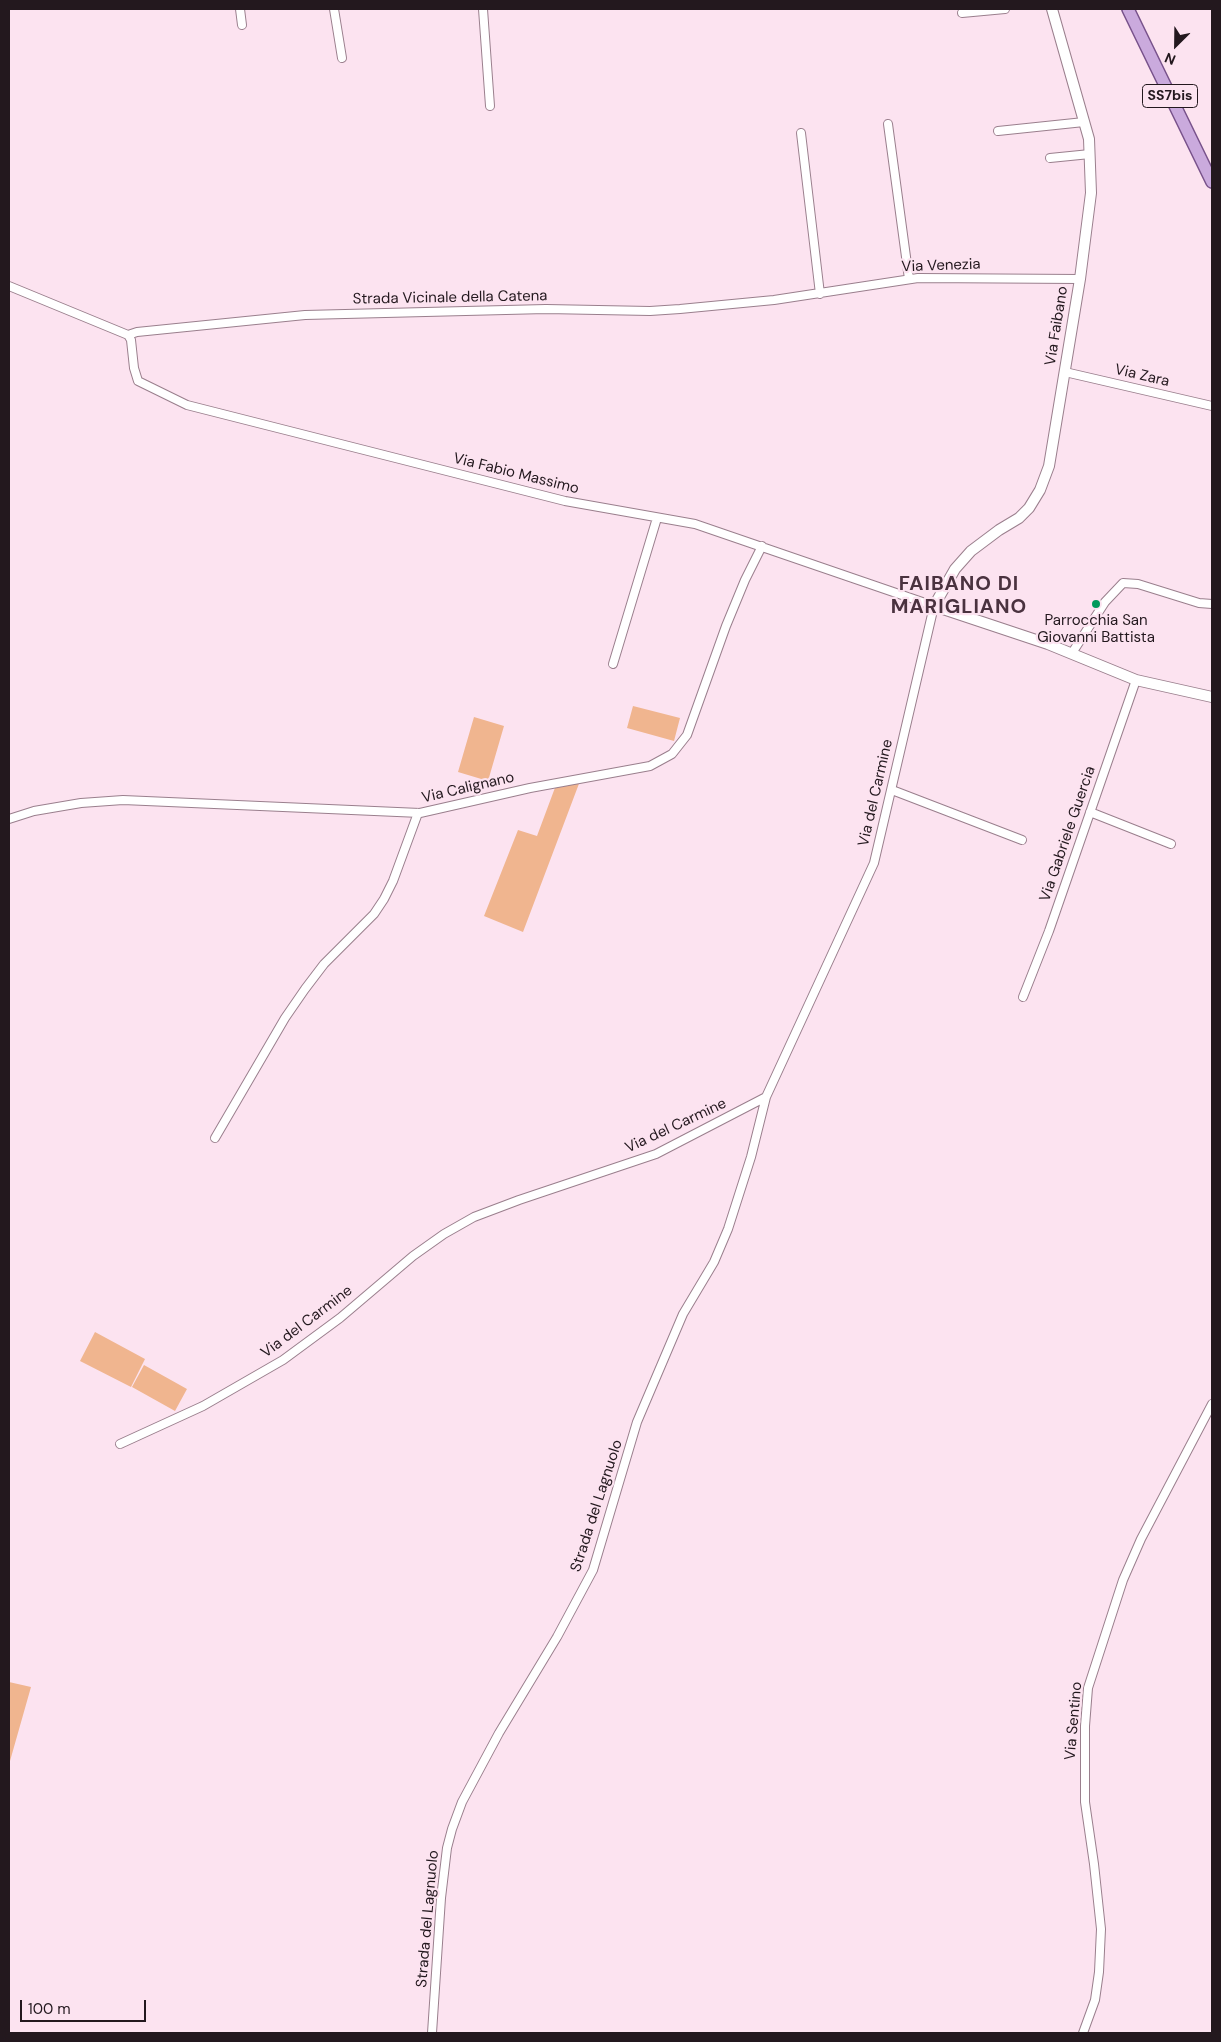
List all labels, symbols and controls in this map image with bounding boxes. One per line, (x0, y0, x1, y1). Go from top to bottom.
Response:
north arrow (1151, 20, 1201, 70)
text: N (1162, 49, 1178, 69)
road number: SS7bis (1142, 84, 1198, 108)
street label: Via Venezia (901, 256, 981, 276)
street label: Via Faibano (1042, 285, 1072, 367)
street label: Strada Vicinale della Catena (353, 287, 547, 309)
street label: Via Zara (1113, 361, 1171, 391)
street label: Via Fabio Massimo (451, 450, 581, 498)
district label: FAIBANO DI MARIGLIANO (889, 573, 1029, 620)
marker: Parrocchia San Giovanni Battista (1090, 598, 1102, 610)
place label: Parrocchia San Giovanni Battista (1037, 612, 1155, 647)
street label: Via del Carmine (855, 738, 897, 848)
street label: Via Gabriele Guercia (1036, 764, 1100, 904)
street label: Via Calignano (420, 769, 516, 807)
street label: Via del Carmine (623, 1095, 729, 1157)
street label: Via del Carmine (258, 1282, 356, 1362)
street label: Strada del Lagnuolo (567, 1438, 627, 1574)
street label: Via Sentino (1062, 1681, 1086, 1761)
street label: Strada del Lagnuolo (413, 1850, 443, 1988)
scale bar (22, 1990, 149, 2022)
text: 100 m (28, 1999, 71, 2019)

